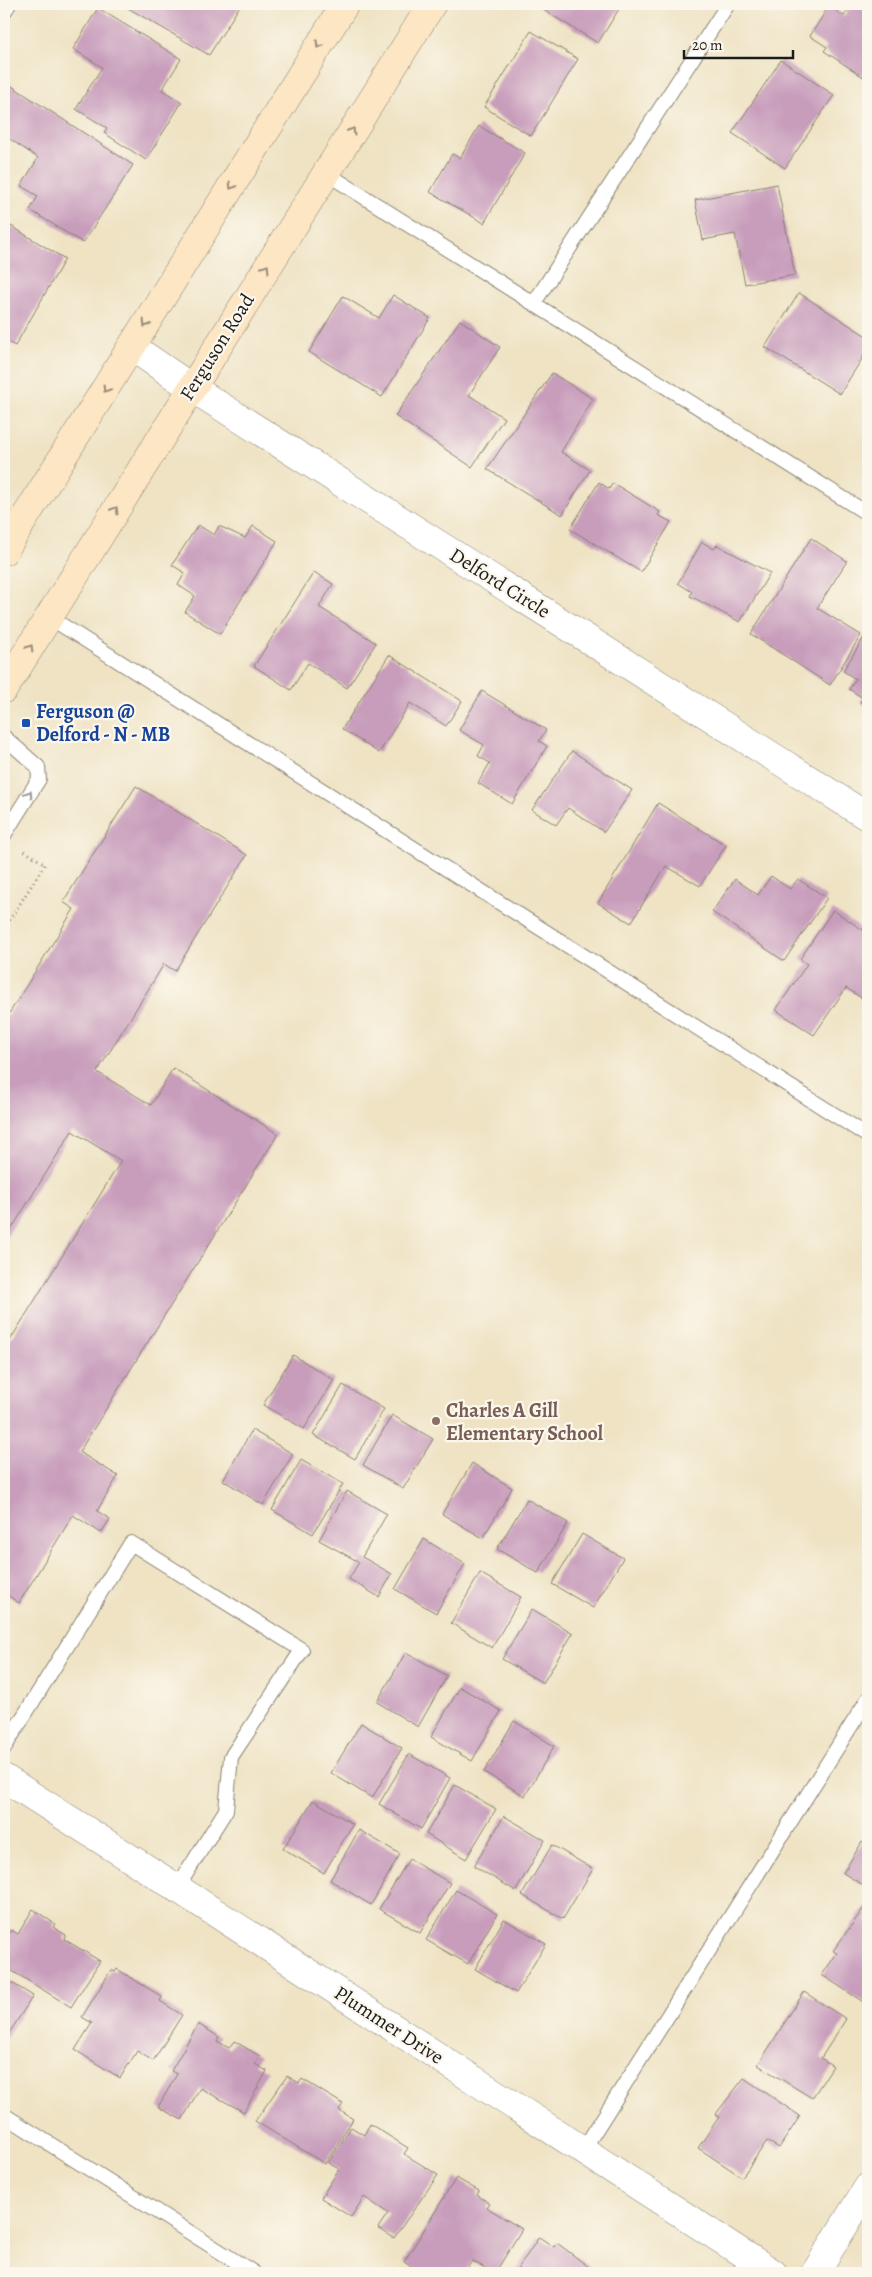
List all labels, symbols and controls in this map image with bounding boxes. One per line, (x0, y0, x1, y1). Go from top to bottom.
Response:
scale bar (684, 28, 793, 60)
text: 20 m (692, 35, 723, 55)
one-way arrow (316, 40, 325, 49)
one-way arrow (346, 127, 356, 136)
one-way arrow (229, 180, 238, 190)
one-way arrow (260, 265, 270, 274)
street label: Ferguson Road (173, 288, 261, 406)
one-way arrow (143, 319, 153, 328)
one-way arrow (103, 383, 112, 392)
one-way arrow (109, 507, 119, 516)
street label: Delford Circle (445, 541, 555, 625)
one-way arrow (23, 645, 33, 654)
place label: Ferguson @ Delford - N - MB (36, 698, 170, 748)
marker: Ferguson @ Delford - N - MB (20, 717, 32, 729)
one-way arrow (23, 790, 33, 799)
place label: Charles A Gill Elementary School (446, 1397, 604, 1447)
marker: Charles A Gill Elementary School (430, 1415, 442, 1427)
street label: Plummer Drive (329, 1980, 449, 2071)

